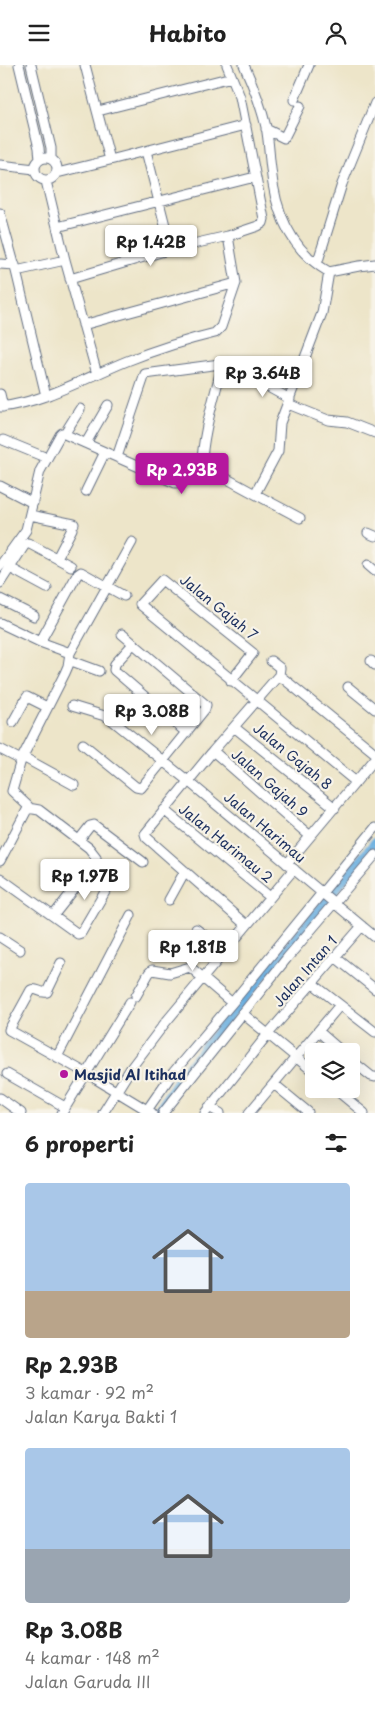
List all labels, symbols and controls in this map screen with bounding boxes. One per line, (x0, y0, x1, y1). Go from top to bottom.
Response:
text: Habito (149, 16, 226, 49)
icon: menu (25, 19, 53, 47)
icon: person (322, 19, 350, 47)
pin: Rp 1.42B (99, 225, 203, 267)
text: Rp 1.42B (116, 229, 186, 253)
pin: Rp 3.64B (211, 355, 315, 398)
text: Rp 3.64B (225, 360, 301, 384)
pin: Rp 2.93B (130, 453, 234, 495)
text: Rp 2.93B (147, 457, 217, 481)
street label: Jalan Gajah 7 (176, 569, 262, 645)
pin: Rp 3.08B (100, 693, 204, 736)
text: Rp 3.08B (115, 698, 189, 722)
street label: Jalan Gajah 8 (249, 717, 337, 795)
street label: Jalan Gajah 9 (227, 744, 313, 822)
street label: Jalan Harimau (219, 786, 311, 868)
street label: Jalan Harimau 2 (174, 798, 278, 888)
pin: Rp 1.97B (33, 859, 137, 901)
text: Rp 1.97B (51, 863, 119, 887)
pin: Rp 1.81B (141, 929, 245, 972)
street label: Jalan Intan 1 (268, 931, 342, 1011)
text: Rp 1.81B (159, 934, 227, 958)
map controls (305, 1043, 360, 1098)
button: layers (305, 1043, 360, 1098)
place label: Masjid Al Itihad (74, 1064, 186, 1085)
marker: Masjid Al Itihad (58, 1068, 70, 1080)
text: 6 properti (25, 1127, 134, 1159)
icon: filters (322, 1129, 350, 1157)
icon: home (143, 1216, 233, 1306)
text: Rp 2.93B (25, 1348, 118, 1380)
text: 3 kamar · 92 m² (25, 1380, 154, 1404)
text: Jalan Karya Bakti 1 (25, 1404, 177, 1428)
icon: home (143, 1481, 233, 1571)
text: Rp 3.08B (25, 1613, 123, 1645)
text: 4 kamar · 148 m² (25, 1645, 160, 1669)
text: Jalan Garuda III (25, 1669, 151, 1693)

